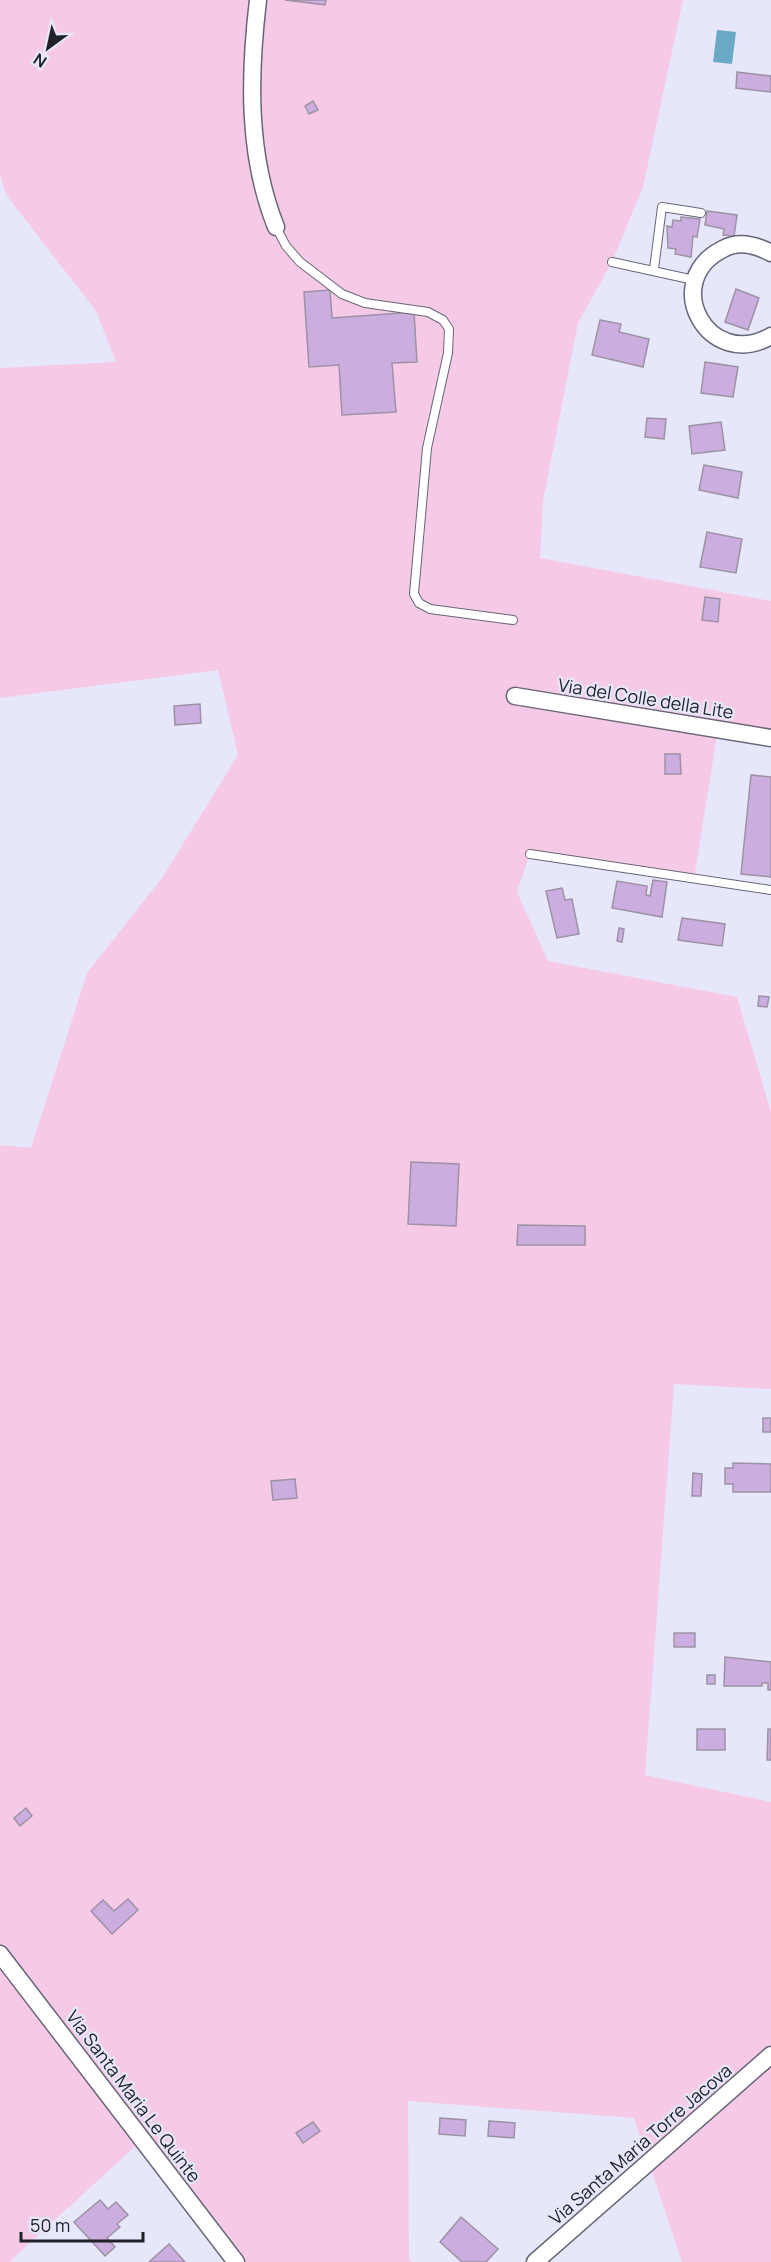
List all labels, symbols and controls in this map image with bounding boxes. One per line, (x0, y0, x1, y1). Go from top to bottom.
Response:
north arrow (18, 18, 78, 78)
text: N (29, 48, 51, 73)
street label: Via del Colle della Lite (557, 672, 735, 724)
street label: Via Santa Maria Le Quinte (61, 2005, 207, 2187)
street label: Via Santa Maria Torre Jacova (544, 2058, 736, 2230)
scale bar (21, 2205, 142, 2243)
text: 50 m (30, 2213, 70, 2237)

